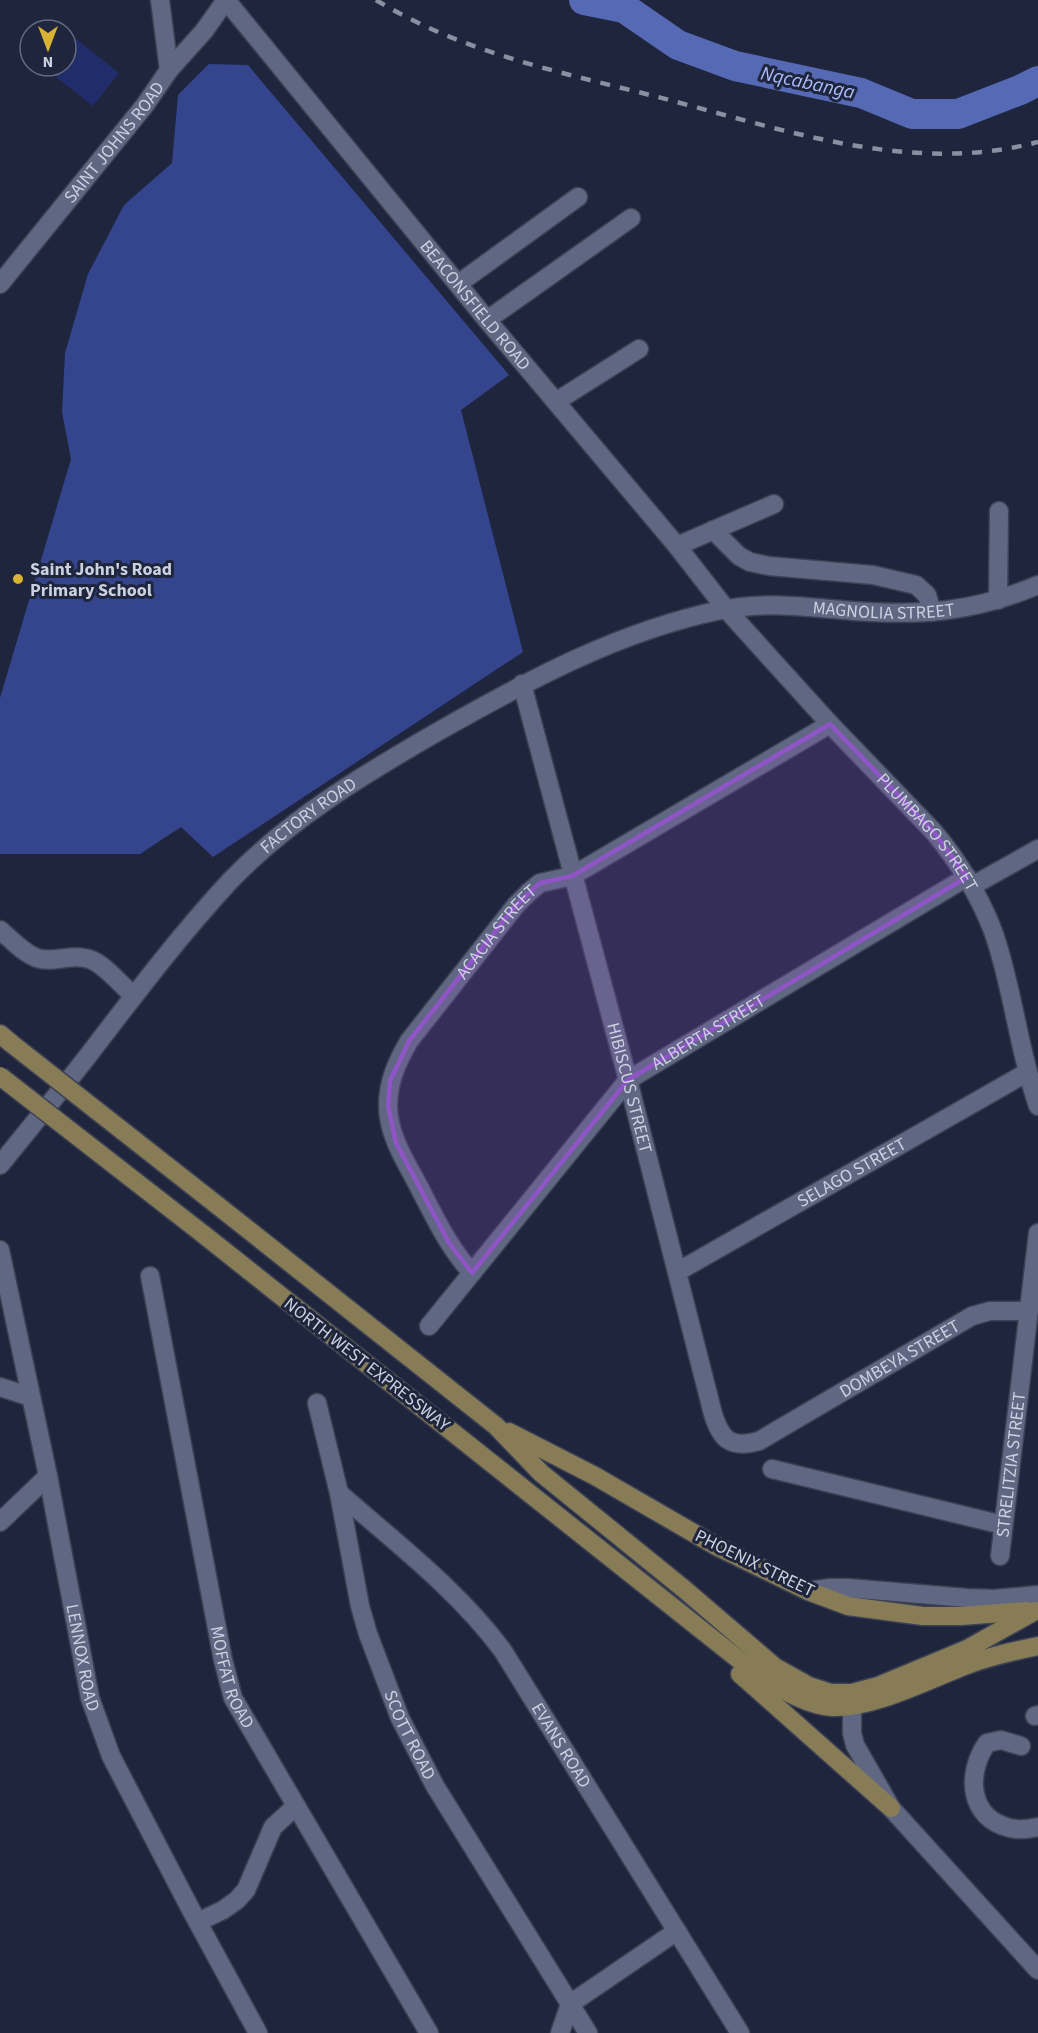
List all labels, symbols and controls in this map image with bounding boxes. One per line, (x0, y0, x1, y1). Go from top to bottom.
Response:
north arrow (18, 18, 78, 78)
text: N (43, 51, 53, 73)
water label: Nqcabanga (758, 59, 858, 107)
street label: SAINT JOHNS ROAD (58, 77, 171, 209)
street label: BEACONSFIELD ROAD (414, 235, 536, 376)
place label: Saint John's Road Primary School (30, 557, 172, 603)
marker: Saint John's Road Primary School (11, 572, 25, 586)
street label: MAGNOLIA STREET (812, 595, 957, 626)
street label: PLUMBAGO STREET (871, 768, 984, 896)
street label: FACTORY ROAD (255, 772, 362, 859)
street label: ACACIA STREET (450, 879, 542, 985)
street label: ALBERTA STREET (647, 988, 771, 1076)
street label: HIBISCUS STREET (600, 1020, 658, 1156)
street label: SELAGO STREET (793, 1132, 911, 1214)
street label: NORTH WEST EXPRESSWAY (278, 1292, 455, 1437)
street label: DOMBEYA STREET (835, 1314, 965, 1404)
street label: STRELITZIA STREET (990, 1390, 1032, 1539)
street label: PHOENIX STREET (691, 1524, 819, 1603)
street label: LENNOX ROAD (59, 1602, 106, 1715)
street label: MOFFAT ROAD (204, 1624, 260, 1733)
street label: SCOTT ROAD (378, 1687, 442, 1784)
street label: EVANS ROAD (525, 1698, 597, 1793)

